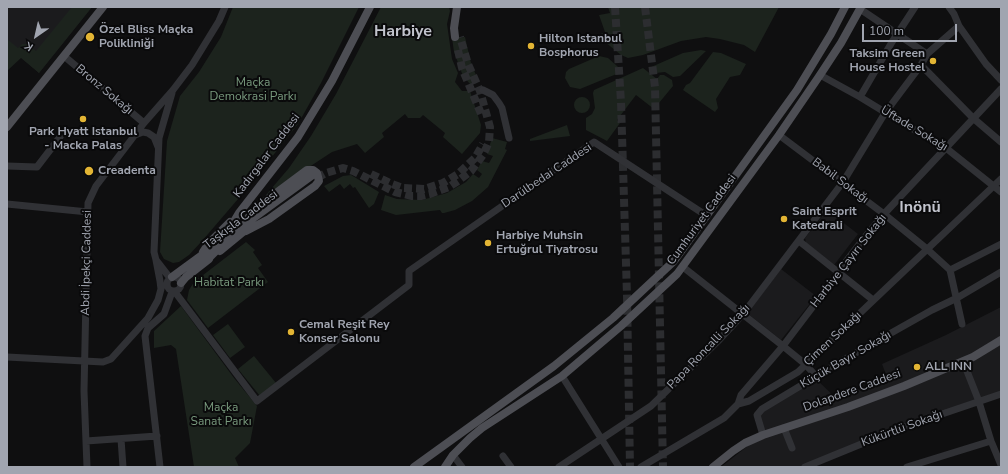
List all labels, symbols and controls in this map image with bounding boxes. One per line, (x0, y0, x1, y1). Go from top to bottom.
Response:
north arrow (16, 16, 56, 56)
scale bar (864, 16, 959, 42)
district label: Harbiye (374, 22, 432, 42)
place label: Özel Bliss Maçka Polikliniği (99, 23, 193, 51)
text: 100 m (869, 23, 904, 39)
marker: Özel Bliss Maçka Polikliniği (84, 31, 96, 43)
place label: Hilton Istanbul Bosphorus (539, 32, 622, 60)
text: K (22, 38, 36, 55)
marker: Hilton Istanbul Bosphorus (526, 41, 536, 51)
place label: Taksim Green House Hostel (849, 47, 925, 75)
marker: Taksim Green House Hostel (928, 56, 938, 66)
street label: Bronz Sokağı (72, 62, 136, 118)
park label: Maçka Demokrasi Parkı (209, 76, 297, 104)
street label: Üftade Sokağı (878, 103, 950, 155)
street label: Kadırgalar Caddesi (231, 111, 303, 201)
marker: Park Hyatt Istanbul - Macka Palas (78, 114, 88, 124)
place label: Park Hyatt Istanbul - Macka Palas (29, 125, 137, 153)
street label: Darülbedai Caddesi (499, 141, 595, 211)
street label: Babil Sokağı (809, 155, 871, 207)
place label: Creadenta (98, 164, 156, 178)
marker: Creadenta (83, 165, 95, 177)
street label: Cumhuriyet Caddesi (664, 172, 740, 268)
street label: Taşkışla Caddesi (201, 187, 281, 253)
district label: Inönü (899, 198, 941, 218)
place label: Saint Esprit Katedrali (792, 205, 857, 233)
street label: Abdi İpekçi Caddesi (79, 210, 95, 316)
street label: Harbiye Çayırı Sokağı (808, 211, 890, 311)
marker: Saint Esprit Katedrali (779, 214, 789, 224)
place label: Harbiye Muhsin Ertuğrul Tiyatrosu (496, 229, 598, 257)
marker: Harbiye Muhsin Ertuğrul Tiyatrosu (483, 238, 493, 248)
park label: Habitat Parkı (194, 276, 264, 290)
street label: Papa Roncalli Sokağı (665, 302, 753, 392)
street label: Çimen Sokağı (801, 309, 865, 369)
place label: Cemal Reşit Rey Konser Salonu (299, 318, 390, 346)
marker: Cemal Reşit Rey Konser Salonu (286, 327, 296, 337)
street label: Küçük Bayır Sokağı (798, 328, 894, 392)
place label: ALL INN (925, 360, 972, 374)
marker: ALL INN (912, 362, 922, 372)
street label: Dolapdere Caddesi (801, 367, 903, 415)
park label: Maçka Sanat Parkı (191, 401, 251, 429)
street label: Kükürtlü Sokağı (860, 408, 944, 450)

